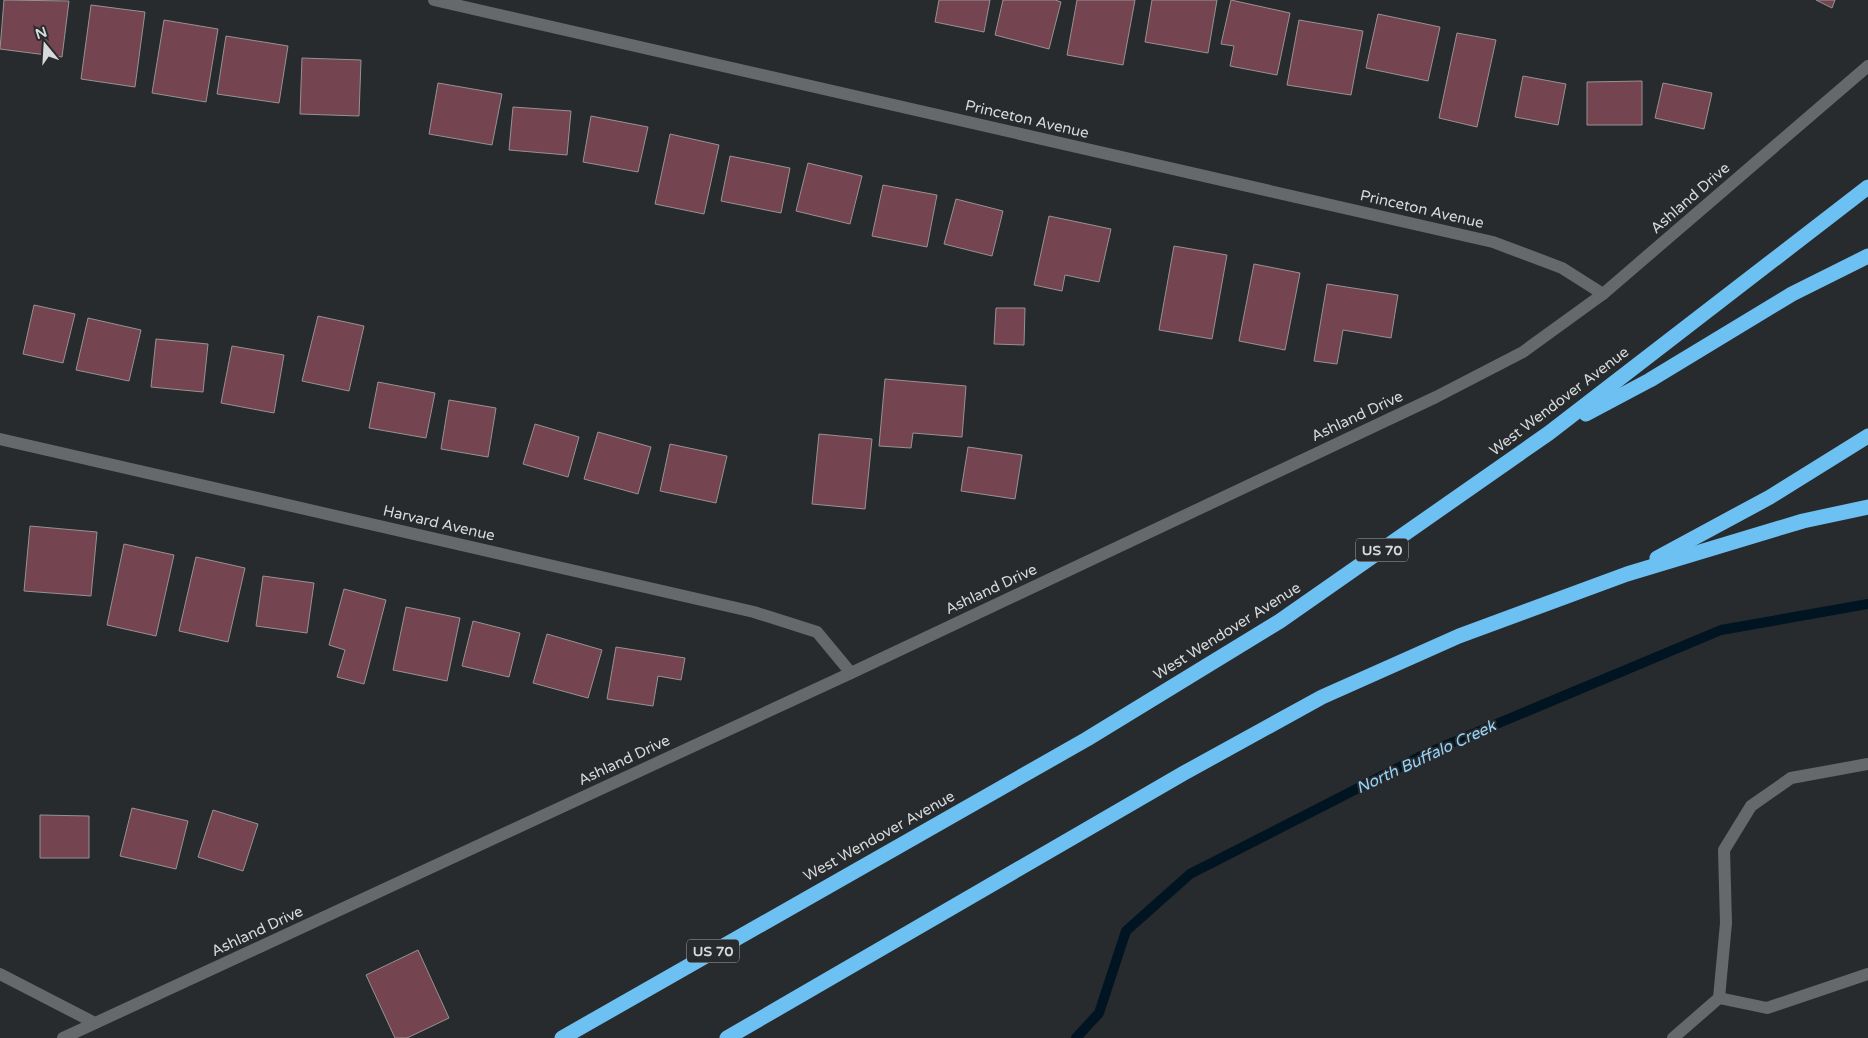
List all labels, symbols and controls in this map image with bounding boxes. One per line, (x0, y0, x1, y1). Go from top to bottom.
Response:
north arrow (20, 20, 70, 70)
text: N (33, 23, 49, 43)
street label: Princeton Avenue (963, 96, 1091, 142)
street label: Ashland Drive (1647, 159, 1733, 237)
street label: Princeton Avenue (1358, 186, 1486, 232)
street label: West Wendover Avenue (1486, 343, 1632, 459)
street label: Ashland Drive (1308, 387, 1406, 445)
street label: Harvard Avenue (381, 501, 497, 545)
road number: US 70 (1356, 538, 1408, 562)
street label: Ashland Drive (942, 560, 1040, 618)
street label: West Wendover Avenue (1150, 578, 1304, 684)
water label: North Buffalo Creek (1353, 715, 1500, 798)
street label: Ashland Drive (575, 731, 673, 789)
street label: West Wendover Avenue (800, 787, 958, 885)
street label: Ashland Drive (208, 902, 306, 960)
road number: US 70 (687, 939, 739, 962)

